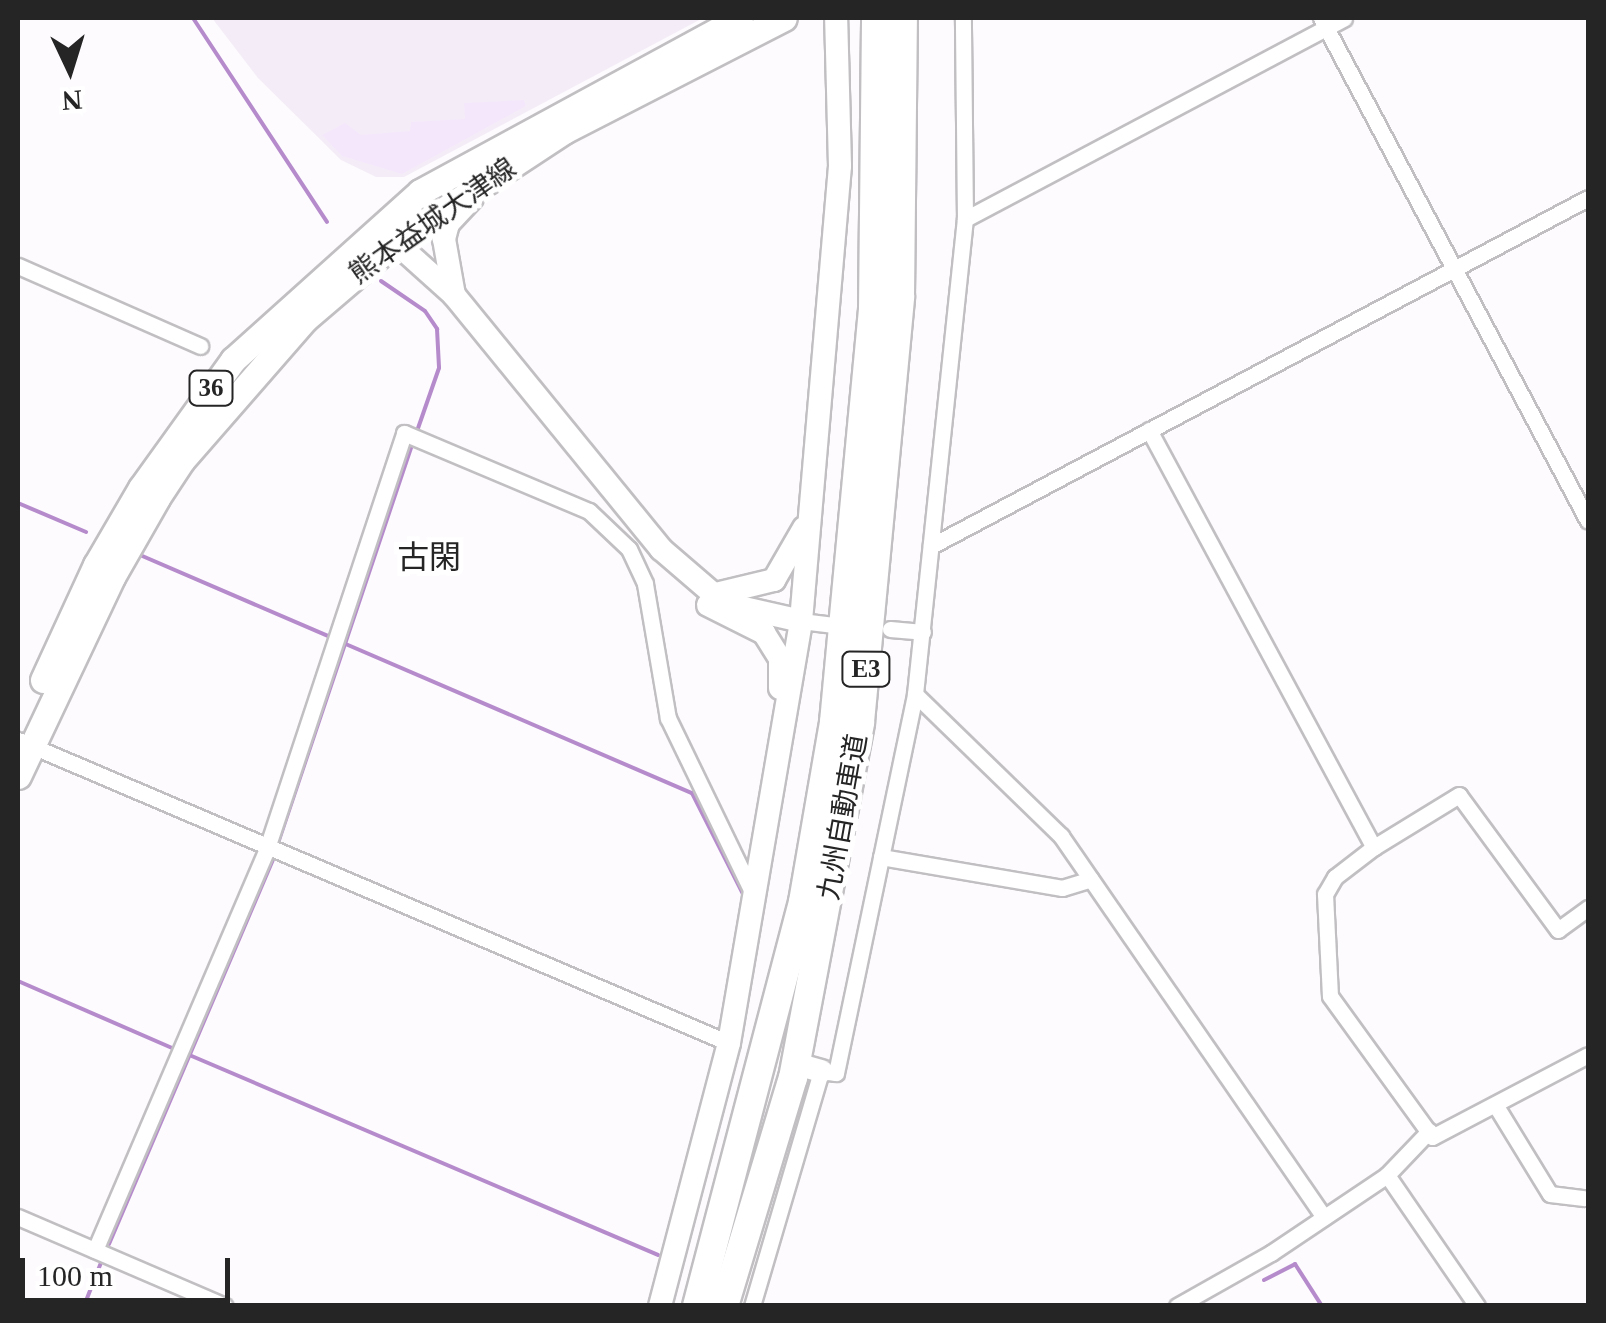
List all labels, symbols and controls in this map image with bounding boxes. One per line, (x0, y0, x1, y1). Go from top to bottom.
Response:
north arrow (20, 20, 120, 120)
text: N (61, 84, 83, 117)
street label: 熊本益城大津線 (343, 151, 523, 291)
road number: 36 (188, 368, 234, 408)
district label: 古閑 (397, 538, 461, 576)
road number: E3 (841, 649, 891, 689)
street label: 九州自動車道 (812, 731, 874, 903)
scale bar (25, 1238, 235, 1300)
text: 100 m (37, 1259, 113, 1292)

